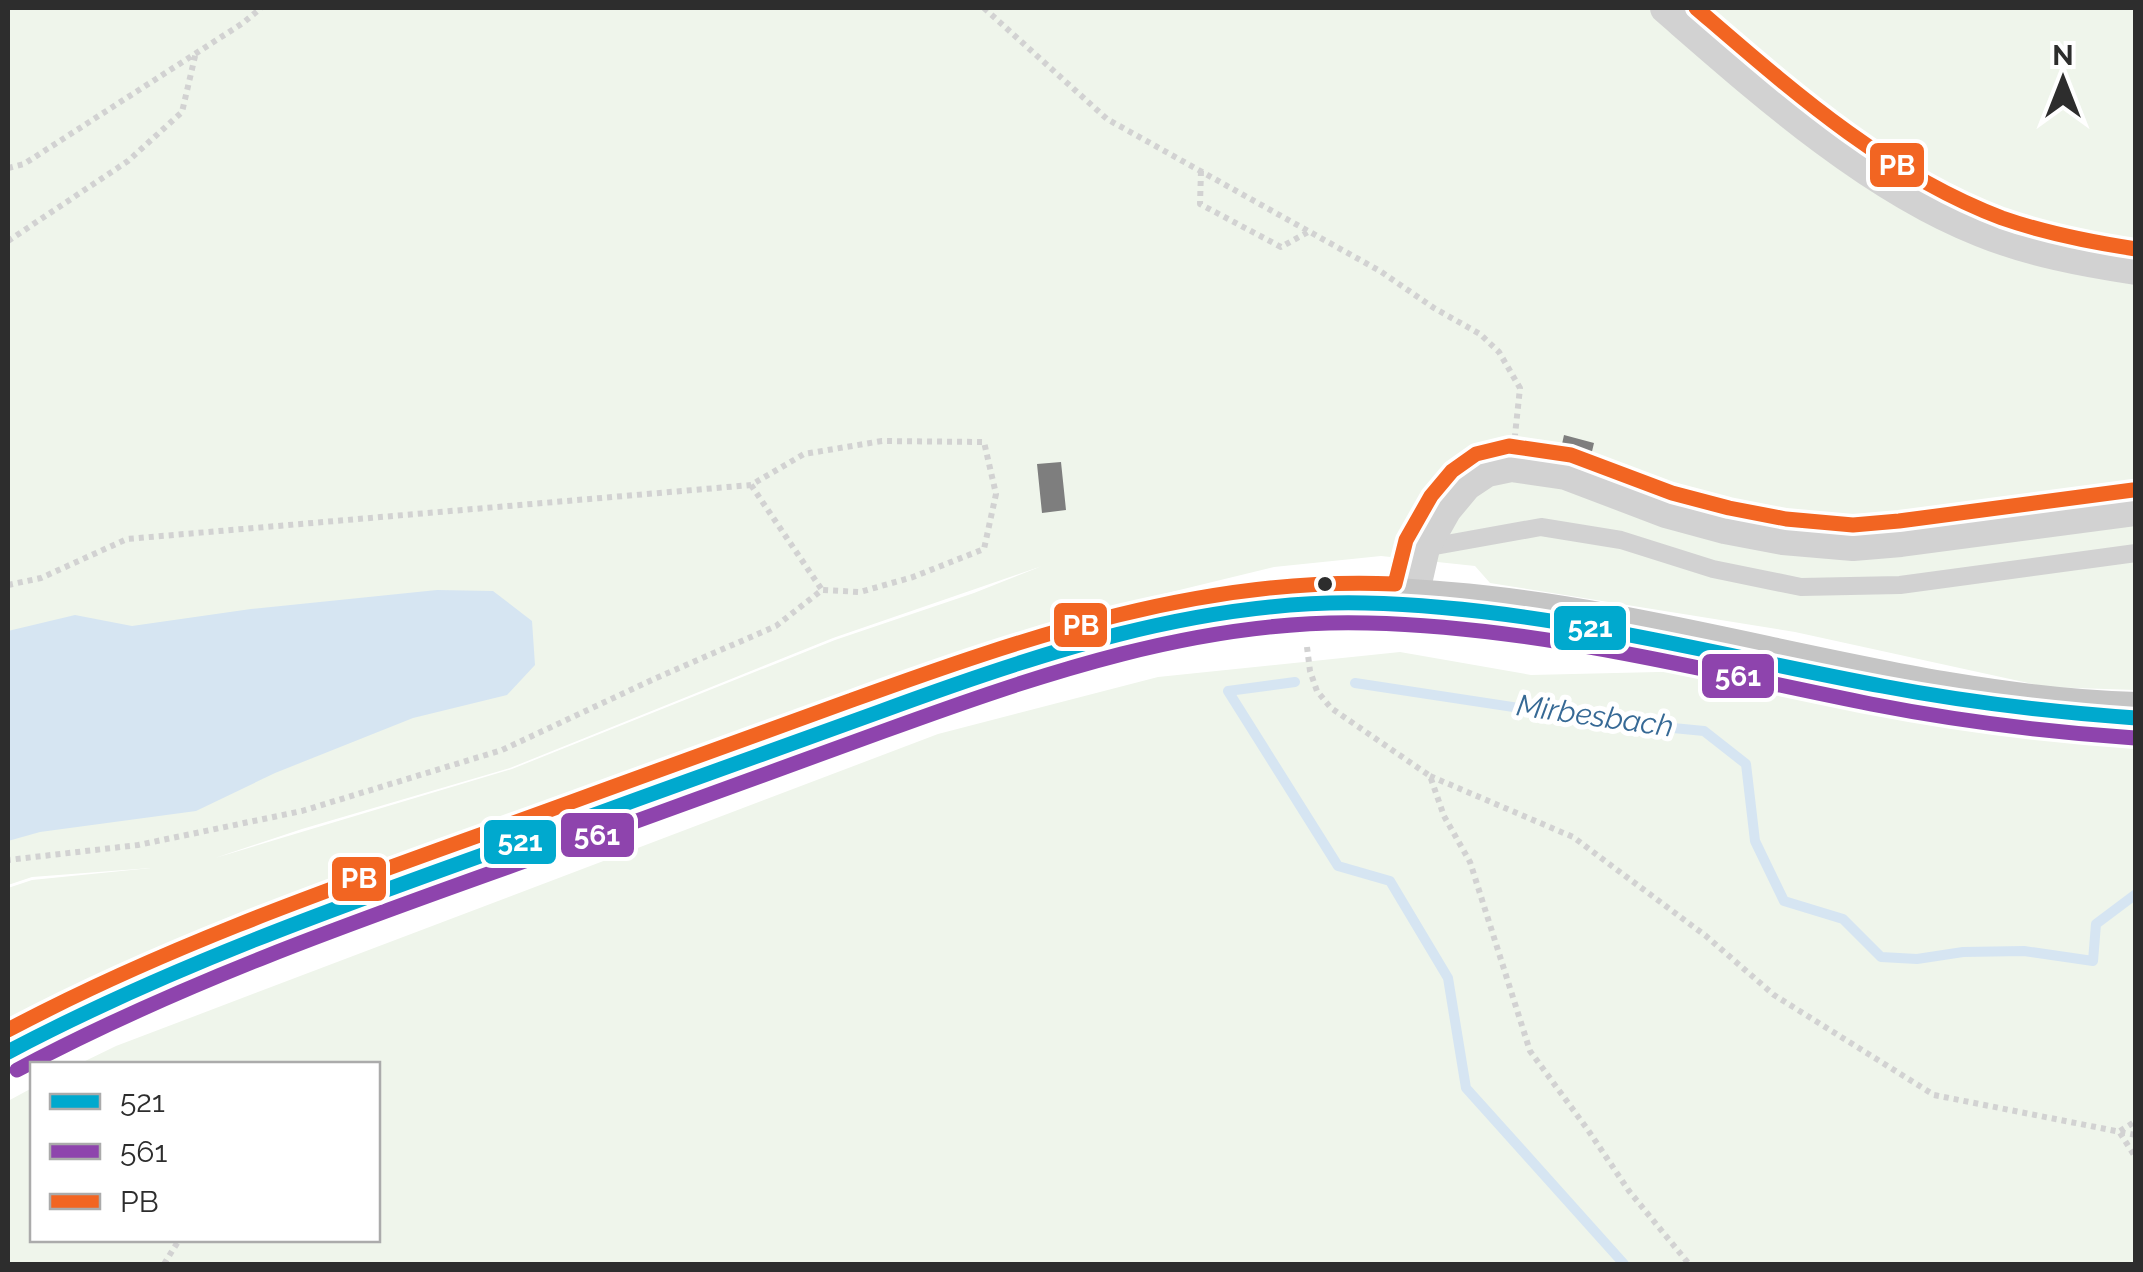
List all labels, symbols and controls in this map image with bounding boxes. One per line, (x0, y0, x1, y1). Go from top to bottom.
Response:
north arrow (2013, 30, 2113, 130)
text: N (2052, 39, 2074, 72)
line badge: PB (1868, 141, 1926, 189)
text: PB (1879, 149, 1915, 182)
unlabelled marker (1315, 574, 1335, 594)
line badge: PB (1052, 601, 1109, 649)
line badge: 521 (1552, 604, 1628, 652)
text: PB (1063, 609, 1099, 642)
text: 521 (1567, 611, 1613, 644)
line badge: 561 (1700, 652, 1776, 700)
text: 561 (1715, 660, 1761, 693)
water label: Mirbesbach (1514, 687, 1676, 744)
line badge: 561 (559, 811, 636, 859)
line badge: 521 (482, 818, 558, 866)
text: 561 (574, 819, 620, 852)
text: 521 (497, 825, 543, 858)
line badge: PB (330, 855, 388, 903)
text: PB (341, 862, 377, 895)
legend (30, 1062, 380, 1242)
text: 521 (120, 1084, 165, 1119)
text: 561 (120, 1134, 167, 1169)
text: PB (120, 1184, 159, 1219)

